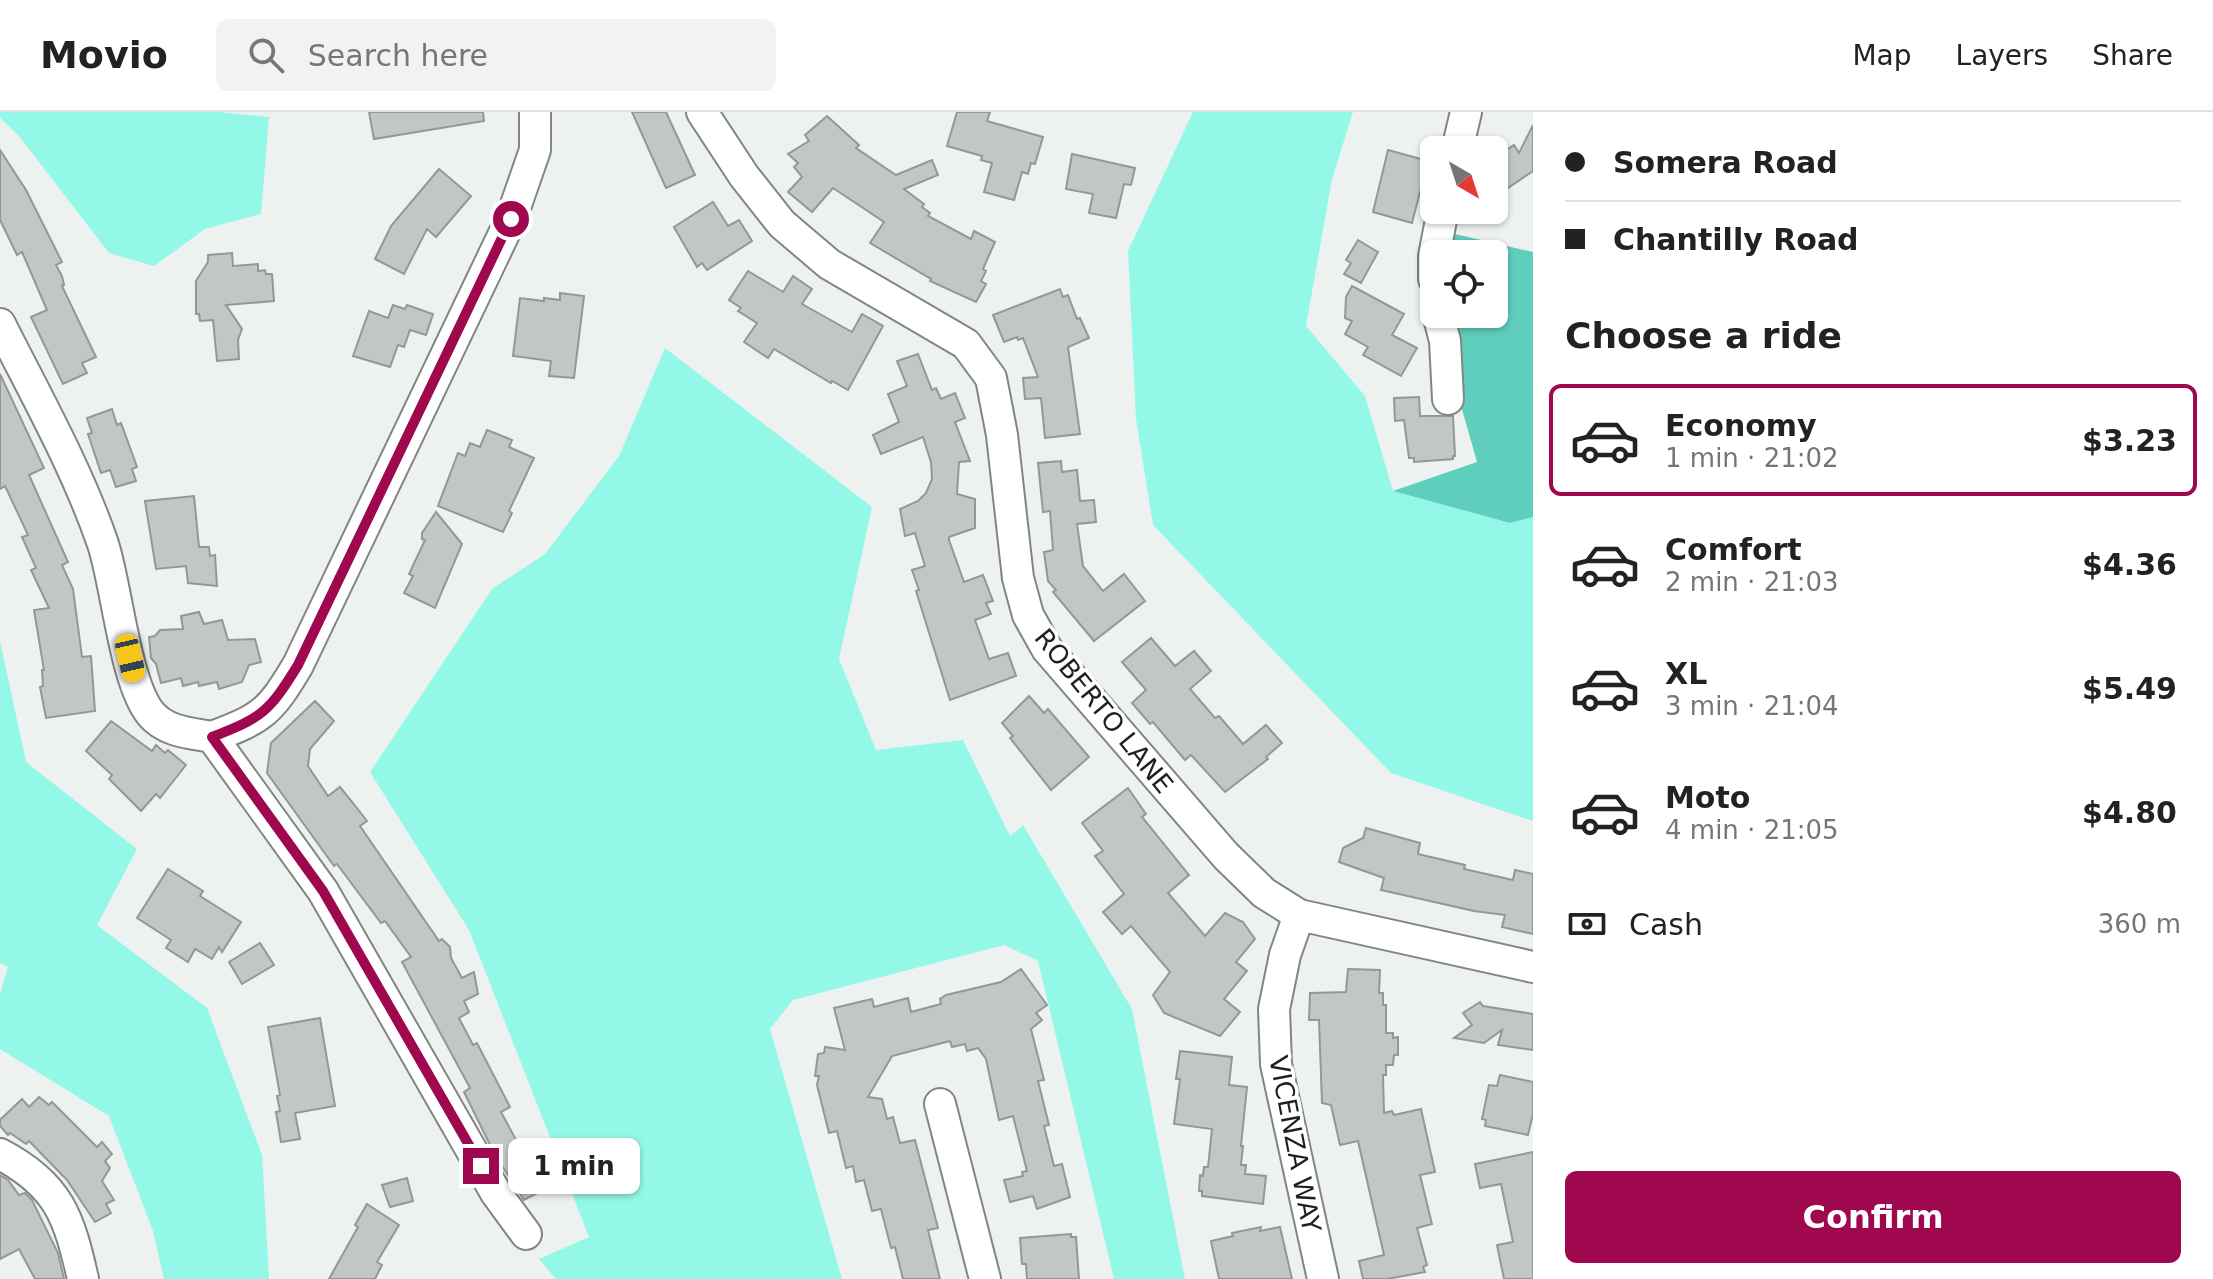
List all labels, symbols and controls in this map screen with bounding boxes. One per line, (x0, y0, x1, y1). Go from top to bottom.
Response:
search box (216, 19, 776, 91)
text: Movio (40, 33, 168, 77)
icon: search (244, 33, 288, 77)
text: Search here (308, 38, 488, 73)
text: Map (1852, 39, 1912, 72)
text: Layers (1956, 39, 2048, 72)
text: Share (2092, 39, 2173, 72)
north arrow (1420, 136, 1508, 224)
map controls (1420, 136, 1508, 328)
text: Somera Road (1613, 145, 1838, 180)
route start (493, 201, 529, 237)
text: Chantilly Road (1613, 222, 1859, 257)
button: locate (1420, 240, 1508, 328)
text: Choose a ride (1565, 315, 1842, 356)
icon: car (1569, 404, 1641, 476)
text: Economy (1665, 408, 1817, 443)
text: $3.23 (2082, 423, 2177, 458)
text: 1 min · 21:02 (1665, 443, 1839, 473)
icon: car (1569, 528, 1641, 600)
text: Comfort (1665, 532, 1802, 567)
text: $4.36 (2082, 547, 2177, 582)
text: 2 min · 21:03 (1665, 567, 1839, 597)
street label: ROBERTO LANE (1029, 623, 1179, 799)
car (113, 632, 147, 684)
icon: car (1569, 652, 1641, 724)
text: XL (1665, 656, 1707, 691)
text: $5.49 (2082, 671, 2177, 706)
text: 3 min · 21:04 (1665, 691, 1839, 721)
icon: car (1569, 776, 1641, 848)
text: Moto (1665, 780, 1750, 815)
text: $4.80 (2082, 795, 2177, 830)
text: 4 min · 21:05 (1665, 815, 1839, 845)
icon: cash (1565, 902, 1609, 946)
text: Cash (1629, 907, 1703, 942)
text: 360 m (2098, 909, 2181, 939)
street label: VICENZA WAY (1263, 1053, 1327, 1235)
callout: 1 min (509, 1138, 641, 1194)
route end (463, 1148, 499, 1184)
text: 1 min (533, 1151, 615, 1181)
button: Confirm (1565, 1171, 2181, 1263)

